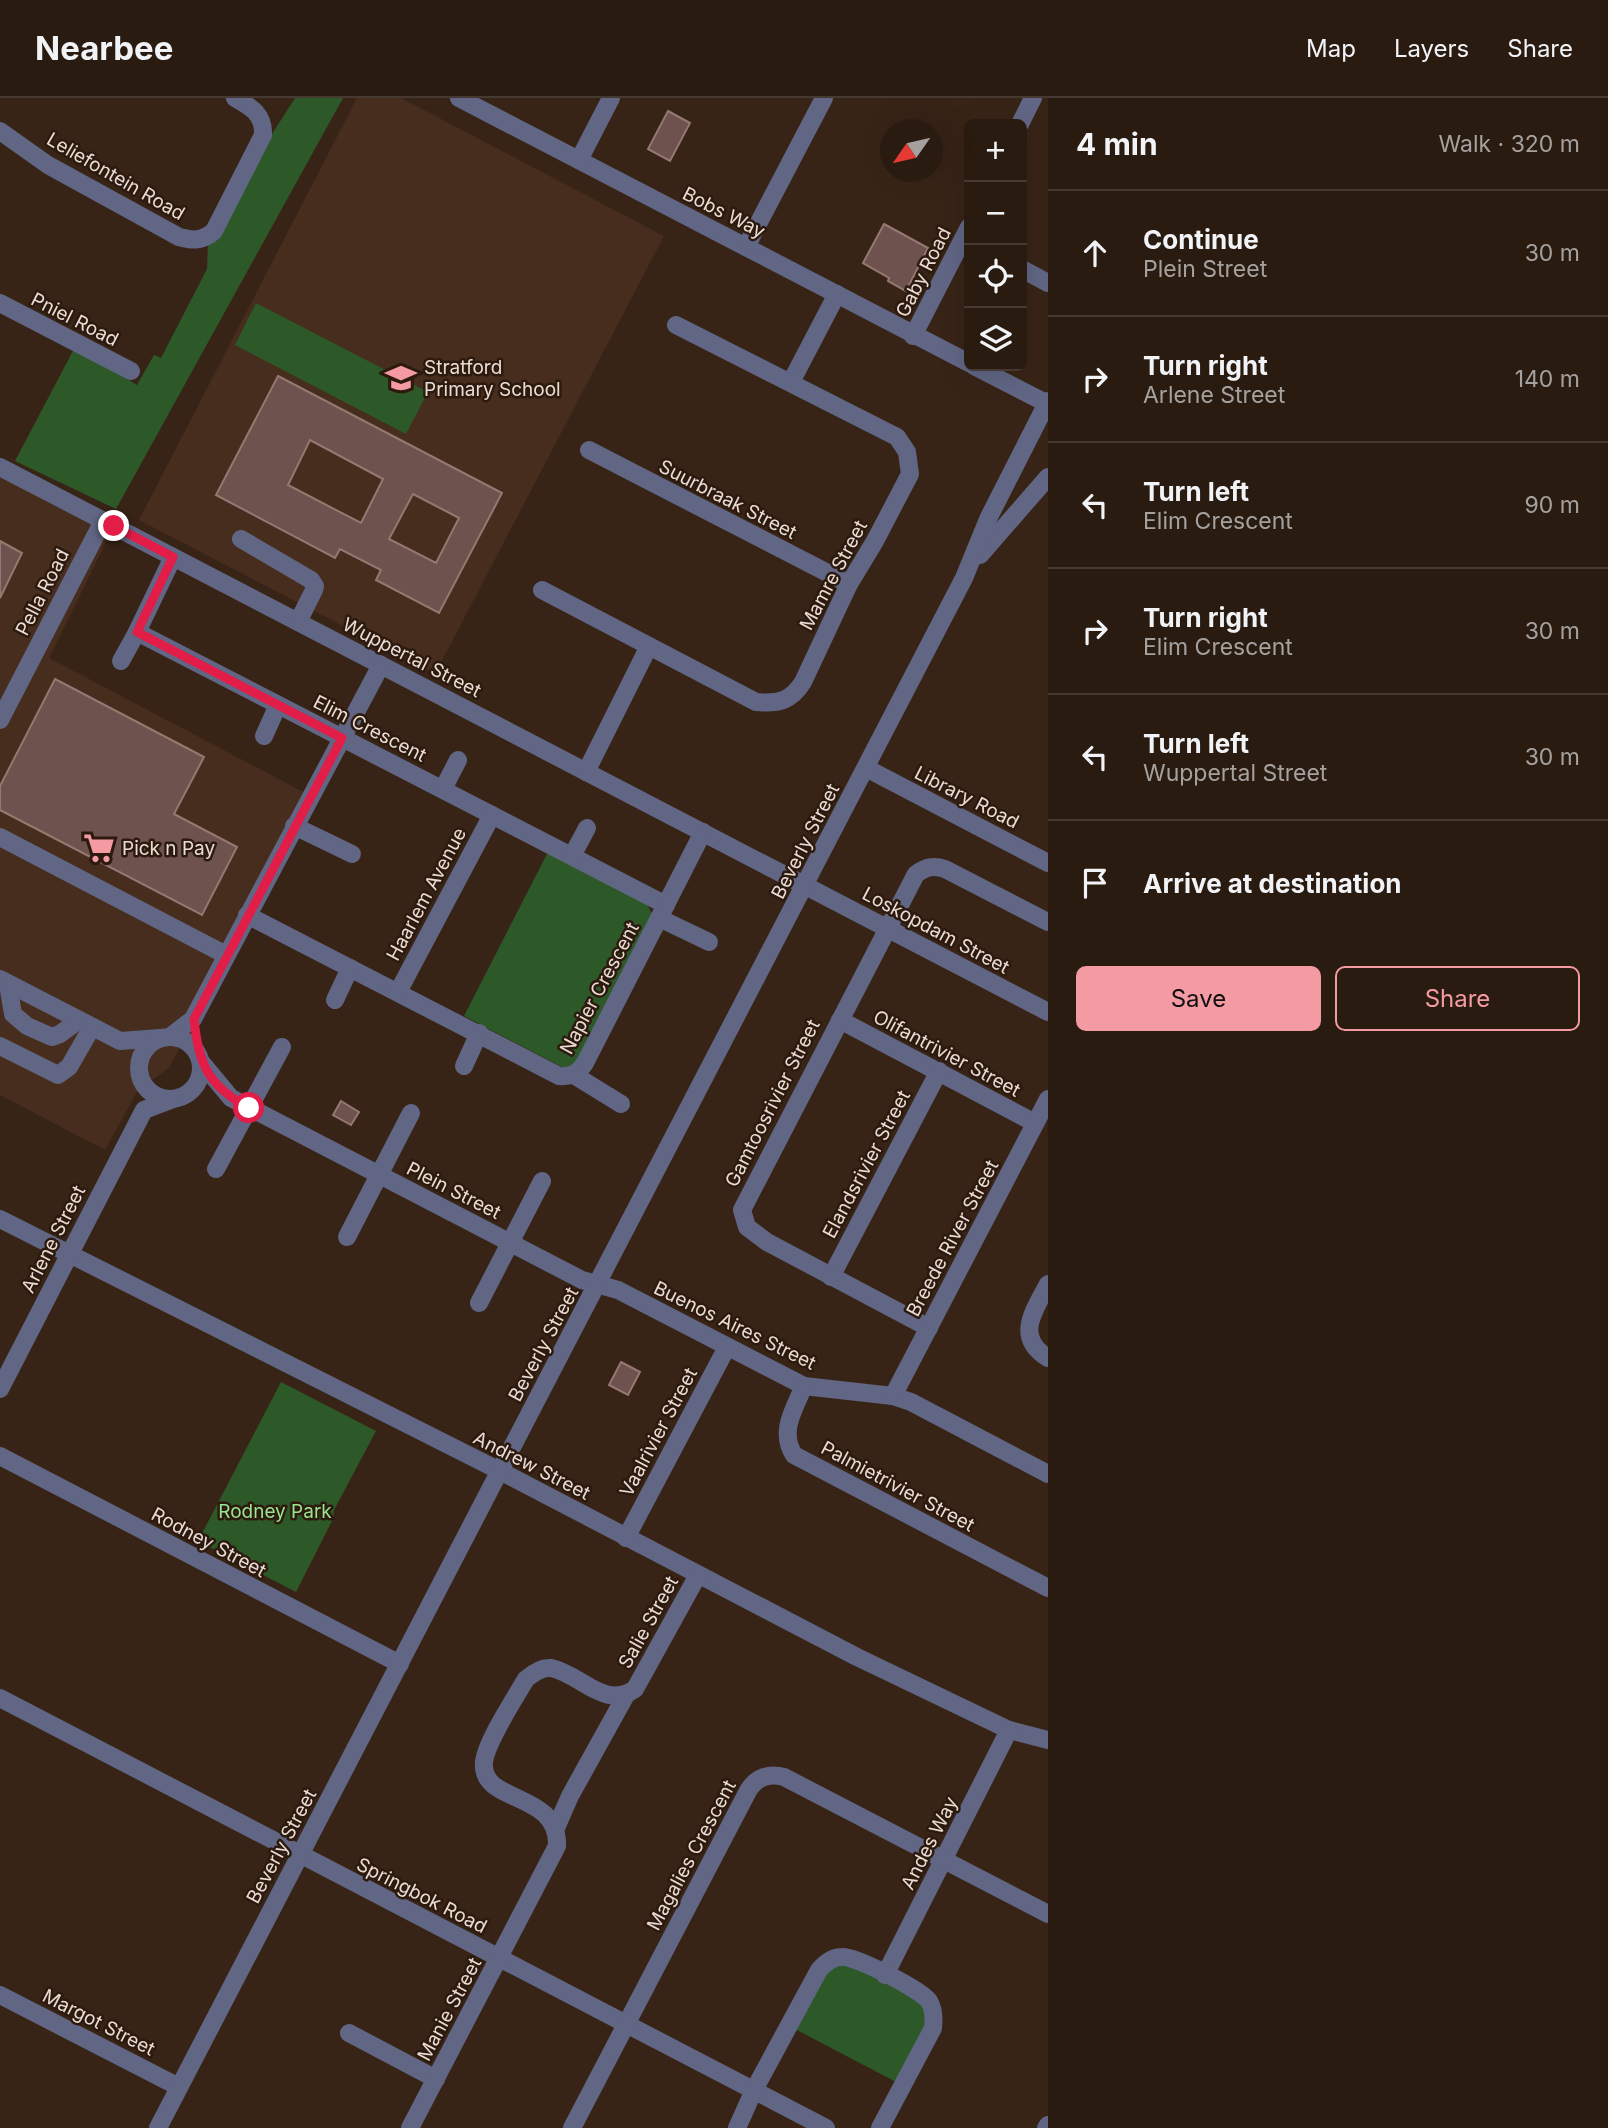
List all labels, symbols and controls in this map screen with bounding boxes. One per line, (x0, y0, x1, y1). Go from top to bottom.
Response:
text: Nearbee (35, 28, 173, 68)
text: Map (1306, 34, 1356, 63)
text: Layers (1394, 34, 1469, 63)
text: Share (1507, 34, 1573, 63)
north arrow (880, 119, 943, 182)
map controls (964, 119, 1027, 371)
button: + (964, 119, 1027, 182)
text: 4 min (1076, 126, 1158, 162)
street label: Leliefontein Road (43, 128, 189, 225)
text: Walk · 320 m (1438, 130, 1580, 158)
street label: Bobs Way (679, 182, 769, 243)
button: − (964, 182, 1027, 245)
street label: Gaby Road (891, 223, 956, 321)
text: Continue (1143, 224, 1259, 255)
icon: ahead (1076, 234, 1114, 272)
text: 30 m (1525, 239, 1580, 267)
button: locate (964, 245, 1027, 308)
text: Plein Street (1143, 255, 1267, 283)
street label: Pniel Road (27, 288, 122, 351)
button: layers (964, 308, 1027, 371)
text: Turn right (1143, 350, 1268, 381)
place label: Stratford Primary School (424, 356, 561, 401)
icon: right (1076, 360, 1114, 398)
school or university icon: Stratford Primary School (384, 361, 418, 395)
text: 140 m (1515, 365, 1580, 393)
text: Arlene Street (1143, 381, 1285, 409)
street label: Suurbraak Street (655, 455, 801, 544)
text: Turn left (1143, 476, 1249, 507)
icon: left (1076, 486, 1114, 524)
text: 90 m (1525, 491, 1580, 519)
text: Elim Crescent (1143, 507, 1293, 535)
route end (98, 510, 129, 541)
street label: Mamre Street (795, 516, 872, 634)
street label: Pella Road (11, 545, 74, 639)
text: Turn right (1143, 602, 1268, 633)
icon: right (1076, 612, 1114, 650)
street label: Wuppertal Street (339, 613, 485, 702)
text: 30 m (1525, 617, 1580, 645)
text: Elim Crescent (1143, 633, 1293, 661)
street label: Elim Crescent (309, 690, 430, 767)
text: Turn left (1143, 728, 1249, 759)
icon: left (1076, 738, 1114, 776)
text: 30 m (1525, 743, 1580, 771)
text: Wuppertal Street (1143, 759, 1327, 787)
street label: Library Road (911, 761, 1023, 834)
street label: Beverly Street (767, 780, 844, 903)
street label: Haarlem Avenue (382, 824, 471, 965)
supermarket icon: Pick n Pay (82, 831, 116, 865)
place label: Pick n Pay (122, 837, 215, 860)
icon: arrive (1076, 864, 1114, 902)
text: Arrive at destination (1143, 868, 1402, 899)
street label: Loskopdam Street (858, 882, 1013, 979)
street label: Napier Crescent (555, 918, 644, 1058)
button: Save (1076, 966, 1321, 1031)
button: Share (1335, 966, 1580, 1031)
street label: Olifantrivier Street (869, 1005, 1024, 1102)
street label: Gamtoosrivier Street (720, 1016, 825, 1191)
street label: Elandsrivier Street (818, 1086, 915, 1242)
route start (233, 1092, 264, 1123)
street label: Breede River Street (901, 1156, 1003, 1320)
street label: Plein Street (403, 1157, 505, 1224)
street label: Arlene Street (17, 1182, 90, 1297)
street label: Buenos Aires Street (650, 1276, 820, 1375)
street label: Beverly Street (504, 1283, 583, 1405)
street label: Vaalrivier Street (615, 1364, 702, 1501)
street label: Andrew Street (470, 1426, 594, 1505)
street label: Palmietrivier Street (817, 1436, 978, 1537)
park label: Rodney Park (218, 1500, 332, 1523)
street label: Rodney Street (147, 1503, 270, 1582)
street label: Salie Street (614, 1572, 683, 1672)
street label: Magalies Crescent (642, 1776, 741, 1934)
street label: Beverly Street (242, 1785, 321, 1907)
street label: Andes Way (896, 1793, 963, 1894)
street label: Springbok Road (353, 1853, 491, 1938)
street label: Manie Street (413, 1954, 486, 2065)
street label: Margot Street (39, 1984, 159, 2061)

